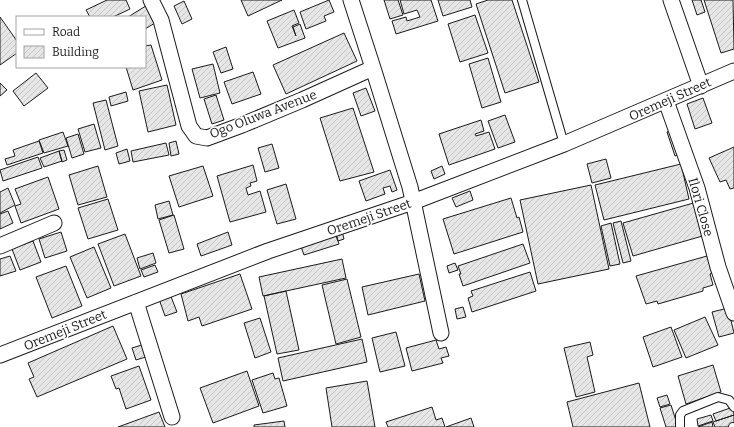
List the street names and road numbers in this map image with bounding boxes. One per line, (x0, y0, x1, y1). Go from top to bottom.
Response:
street label: Oremeji Street (627, 74, 714, 124)
street label: Ogo Oluwa Avenue (207, 87, 319, 141)
street label: Ilori Close (685, 176, 717, 238)
street label: Oremeji Street (325, 195, 413, 238)
street label: Oremeji Street (21, 306, 109, 353)

